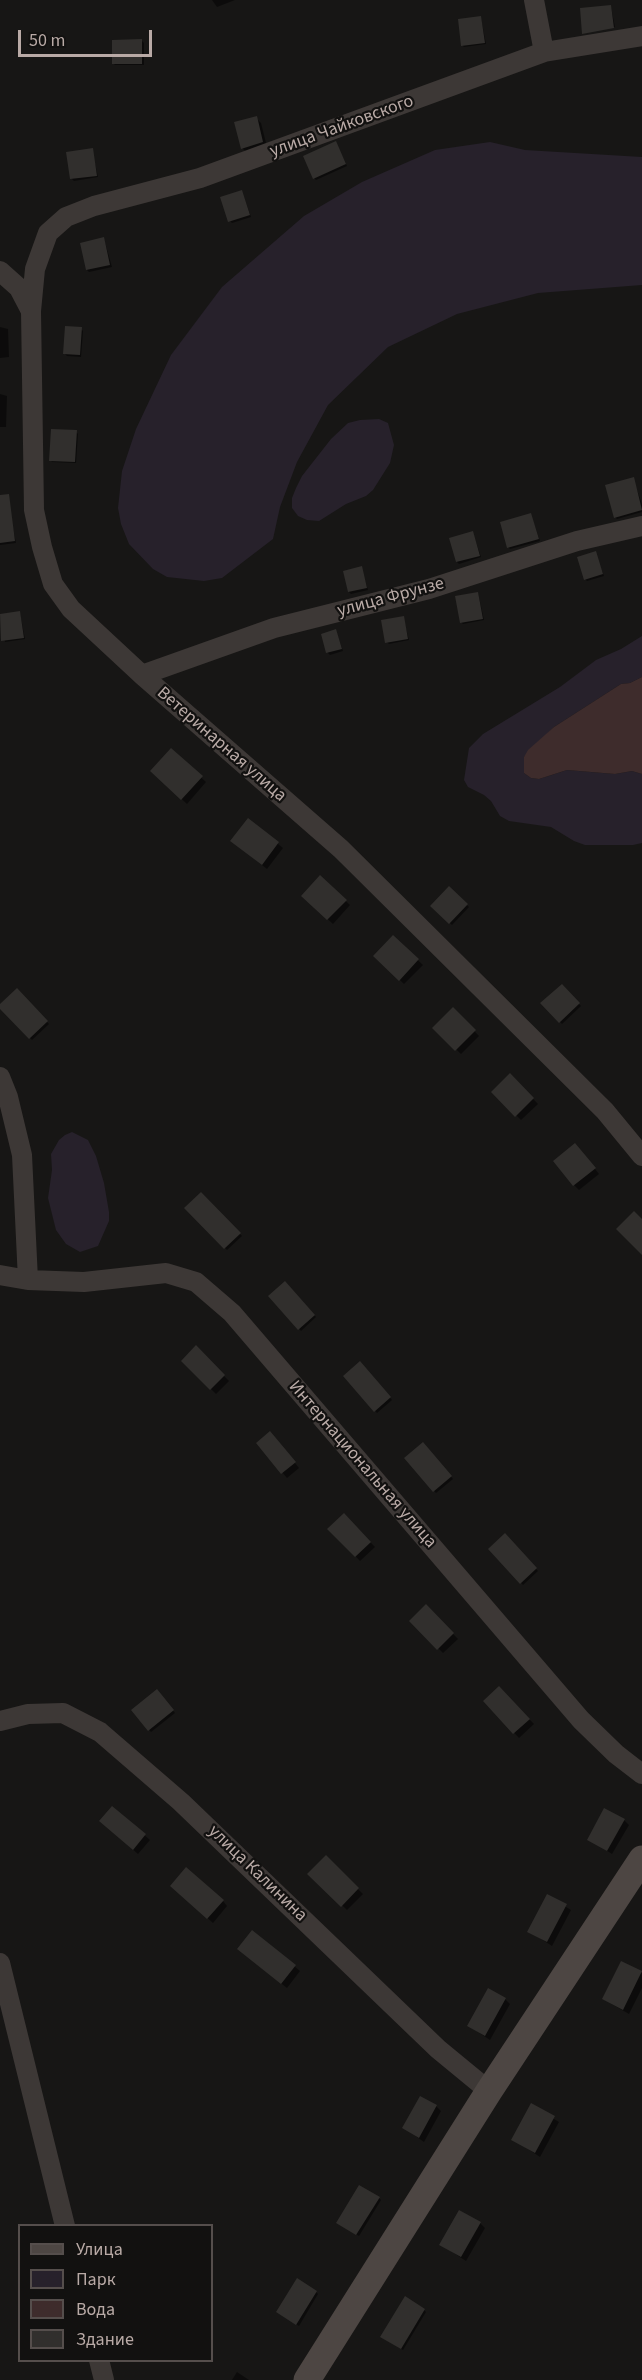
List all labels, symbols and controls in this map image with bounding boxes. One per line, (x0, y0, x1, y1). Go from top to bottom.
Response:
scale bar (21, 18, 154, 56)
text: 50 m (29, 28, 65, 53)
street label: улица Чайковского (267, 91, 417, 163)
street label: улица Фрунзе (335, 573, 447, 623)
street label: Ветеринарная улица (152, 683, 290, 807)
street label: Интернациональная улица (283, 1377, 441, 1553)
street label: улица Калинина (203, 1821, 311, 1927)
legend (18, 2224, 213, 2362)
text: Улица (76, 2237, 123, 2262)
text: Парк (76, 2267, 116, 2292)
text: Вода (76, 2297, 115, 2322)
text: Здание (76, 2327, 134, 2352)

